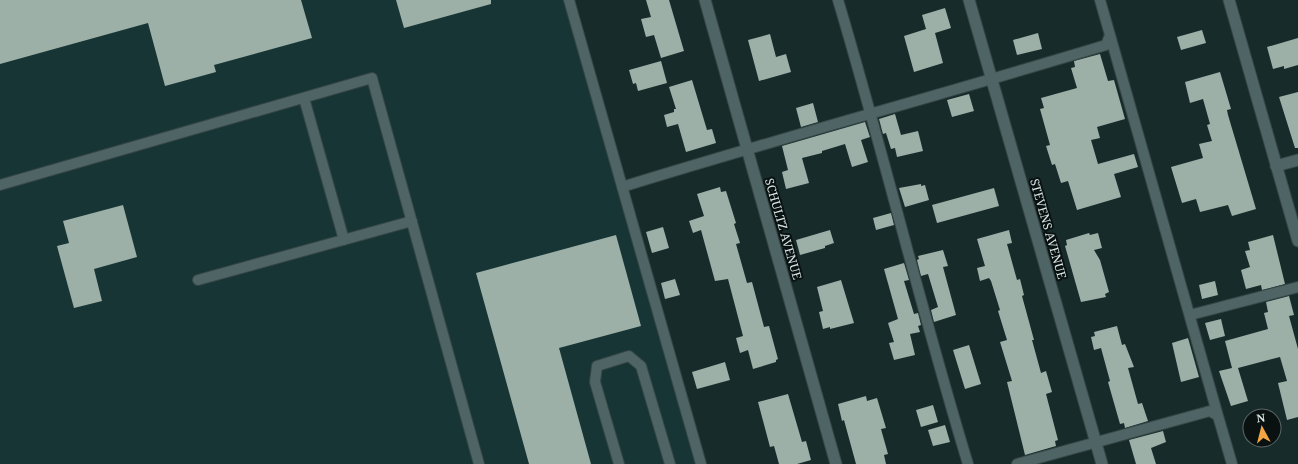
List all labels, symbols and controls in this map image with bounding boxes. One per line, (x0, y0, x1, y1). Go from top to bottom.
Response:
street label: SCHULTZ AVENUE (761, 176, 806, 281)
street label: STEVENS AVENUE (1026, 177, 1071, 281)
north arrow (1242, 408, 1282, 448)
text: N (1256, 410, 1266, 426)

